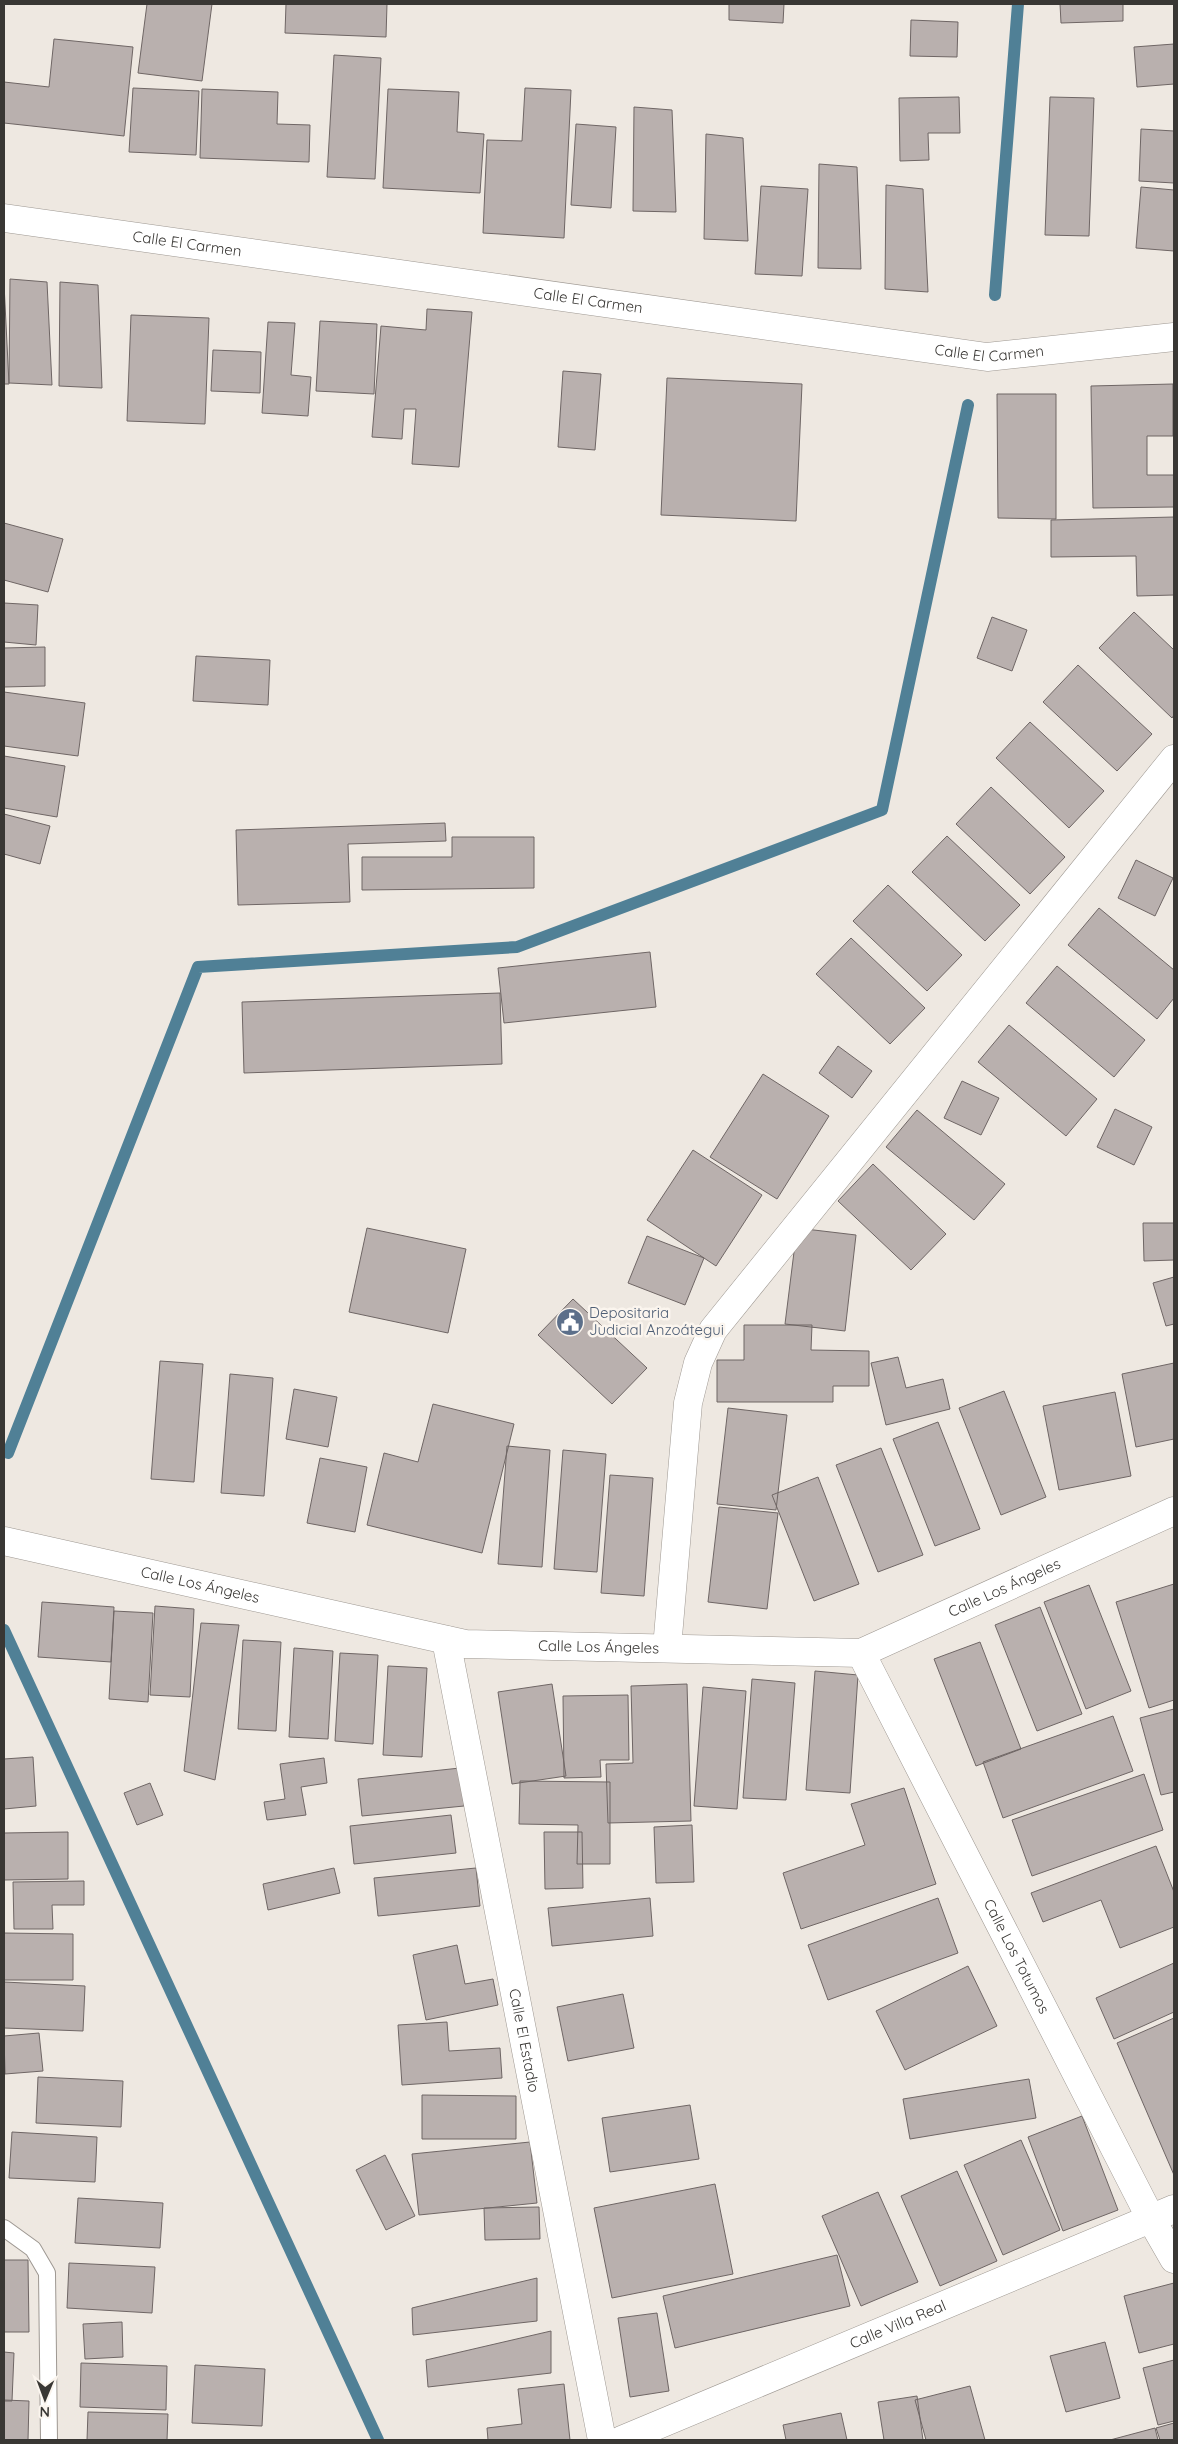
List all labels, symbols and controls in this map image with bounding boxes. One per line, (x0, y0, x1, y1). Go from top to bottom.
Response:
street label: Calle El Carmen (132, 226, 243, 261)
street label: Calle El Carmen (533, 283, 644, 317)
street label: Calle El Carmen (934, 340, 1045, 366)
place label: Depositaria Judicial Anzoátegui (589, 1303, 724, 1339)
public building icon: Depositaria Judicial Anzoátegui (555, 1307, 585, 1337)
street label: Calle Los Ángeles (945, 1554, 1063, 1621)
street label: Calle Los Ángeles (139, 1562, 262, 1607)
street label: Calle Los Ángeles (538, 1636, 659, 1657)
street label: Calle Los Totumos (980, 1896, 1054, 2017)
street label: Calle El Estadio (505, 1987, 544, 2094)
street label: Calle Villa Real (847, 2296, 949, 2353)
north arrow (20, 2374, 70, 2424)
text: N (39, 2403, 50, 2421)

